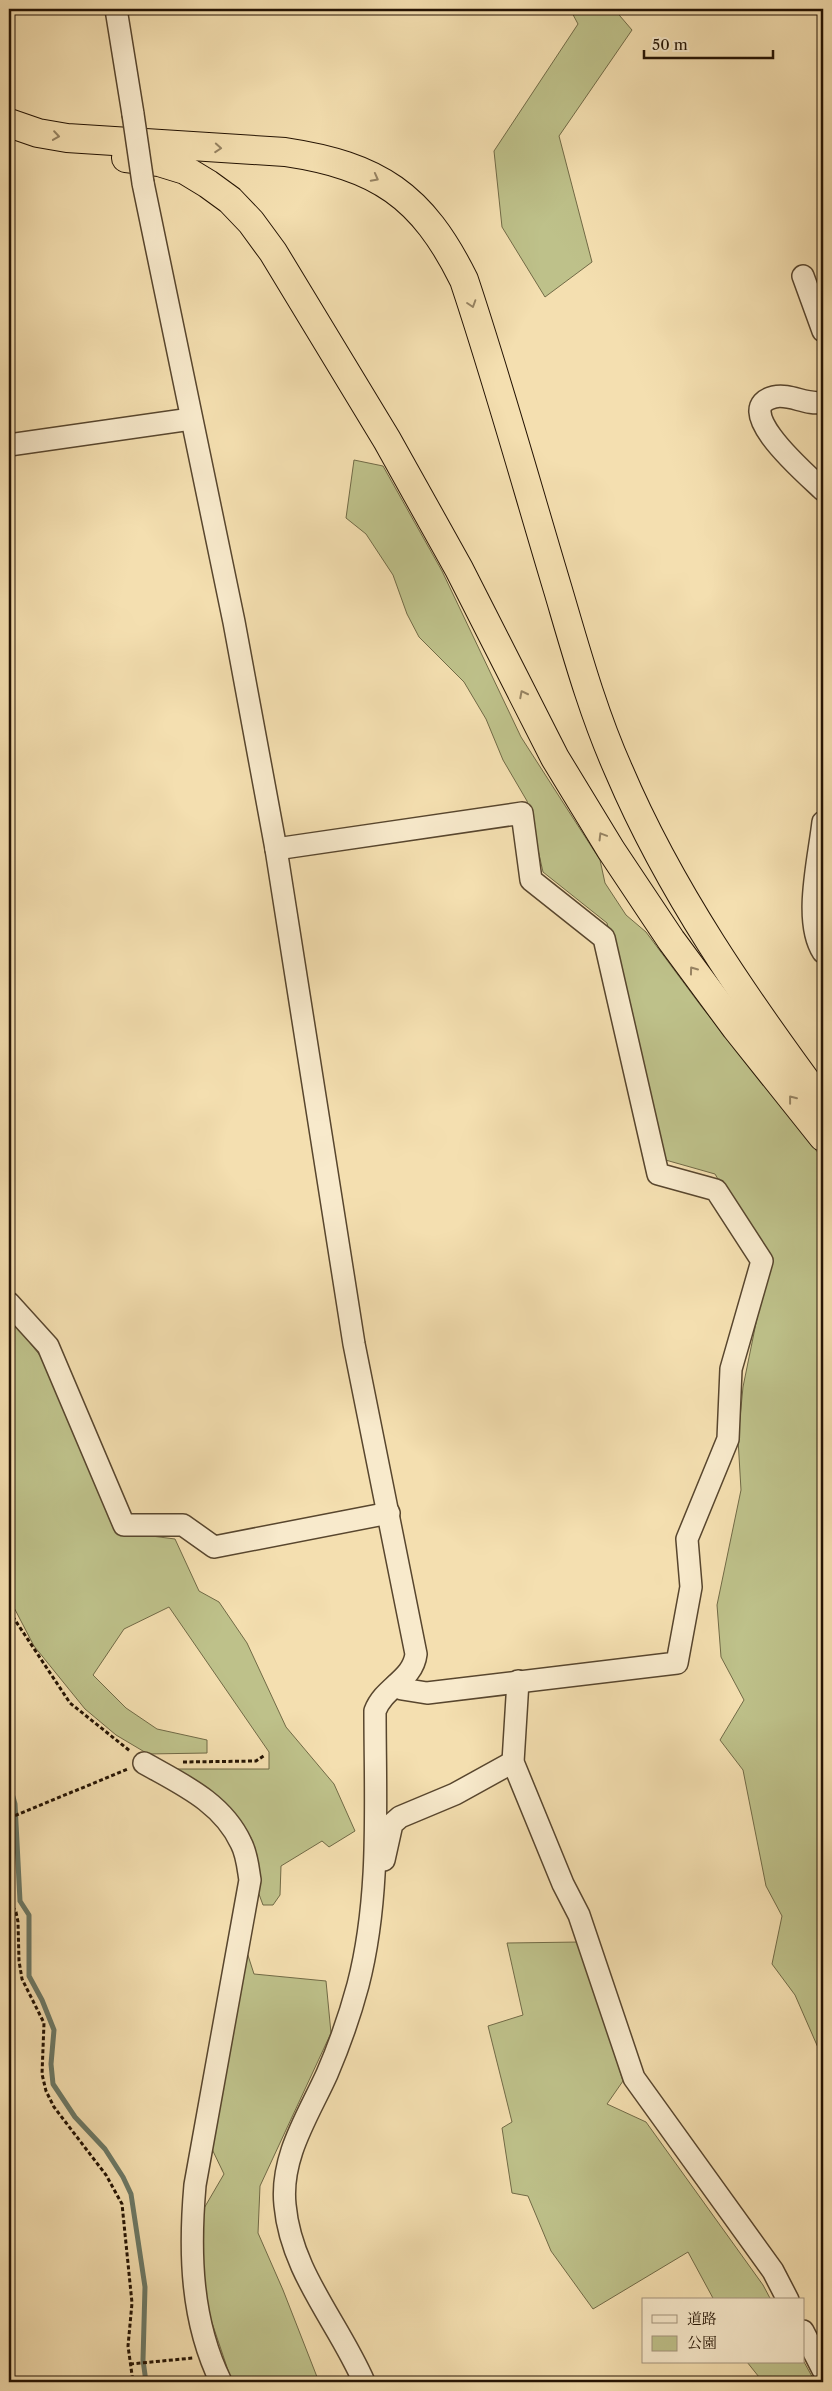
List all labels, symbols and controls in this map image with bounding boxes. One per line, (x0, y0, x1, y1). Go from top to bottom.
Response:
scale bar (644, 28, 773, 60)
text: 50 m (652, 35, 688, 54)
one-way arrow (52, 130, 60, 141)
one-way arrow (214, 142, 222, 153)
one-way arrow (370, 172, 379, 182)
one-way arrow (466, 299, 476, 307)
one-way arrow (519, 690, 529, 699)
one-way arrow (598, 832, 608, 841)
one-way arrow (690, 966, 699, 976)
one-way arrow (789, 1095, 798, 1105)
legend (642, 2298, 804, 2364)
text: 道路 (687, 2309, 717, 2328)
text: 公園 (687, 2333, 717, 2352)

